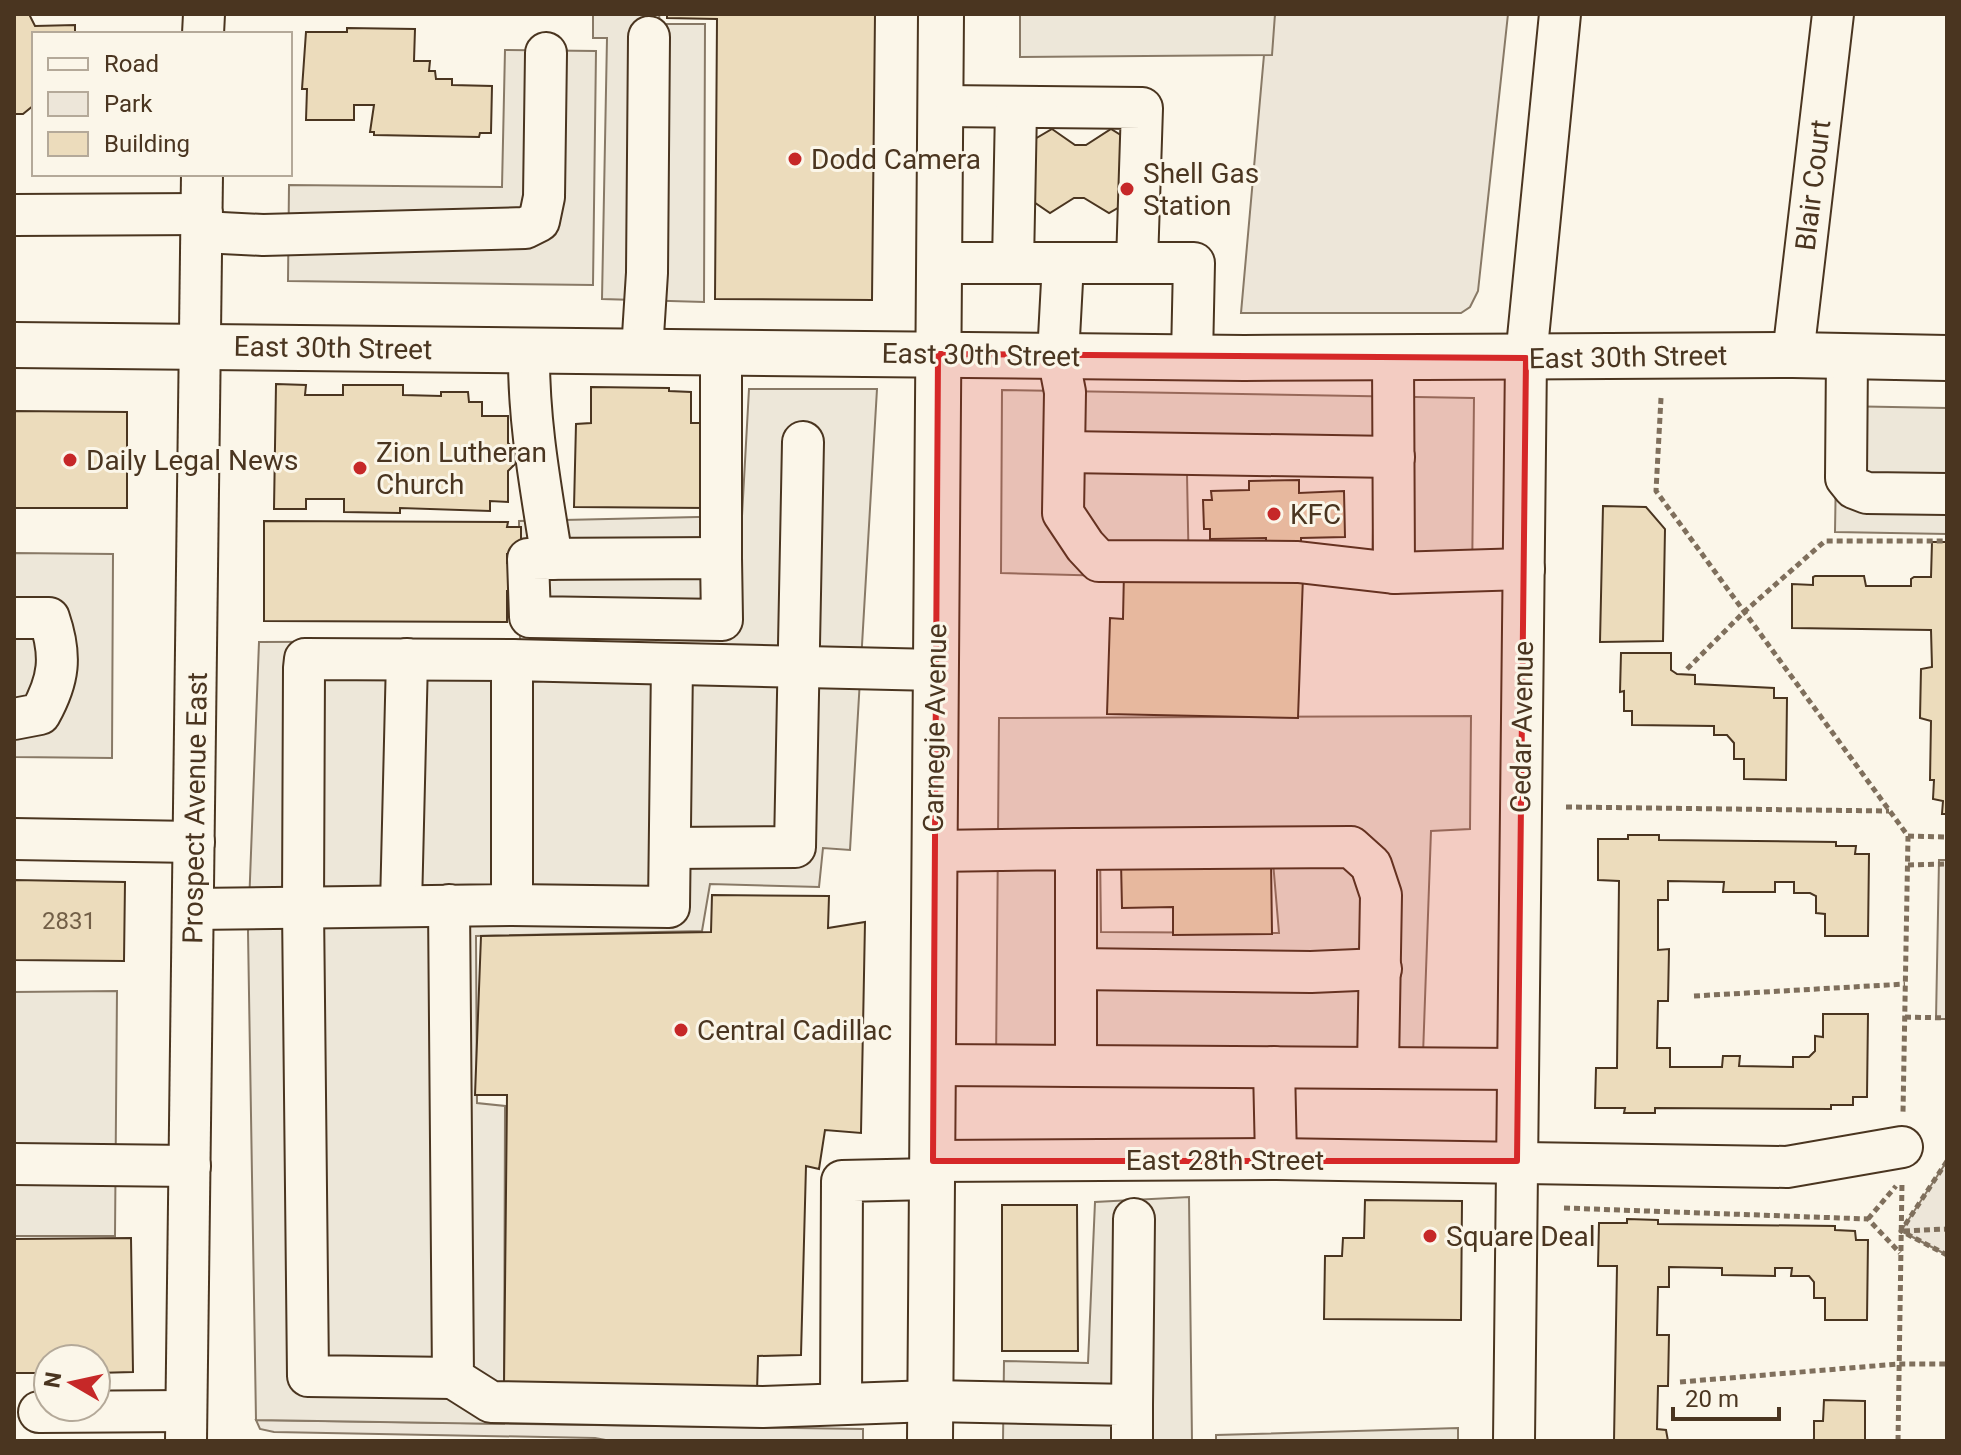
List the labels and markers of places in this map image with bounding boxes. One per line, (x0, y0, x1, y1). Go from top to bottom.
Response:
place label: Dodd Camera (811, 143, 981, 176)
marker: Dodd Camera (786, 150, 804, 168)
place label: Shell Gas Station (1143, 157, 1259, 222)
marker: Shell Gas Station (1118, 180, 1136, 198)
place label: Zion Lutheran Church (376, 436, 547, 501)
place label: Daily Legal News (86, 444, 298, 477)
marker: Daily Legal News (61, 451, 79, 469)
marker: Zion Lutheran Church (351, 459, 369, 477)
place label: KFC (1290, 498, 1341, 531)
marker: KFC (1265, 505, 1283, 523)
place label: Central Cadillac (697, 1014, 892, 1047)
marker: Central Cadillac (672, 1021, 690, 1039)
place label: Square Deal (1446, 1220, 1596, 1253)
marker: Square Deal (1421, 1227, 1439, 1245)

